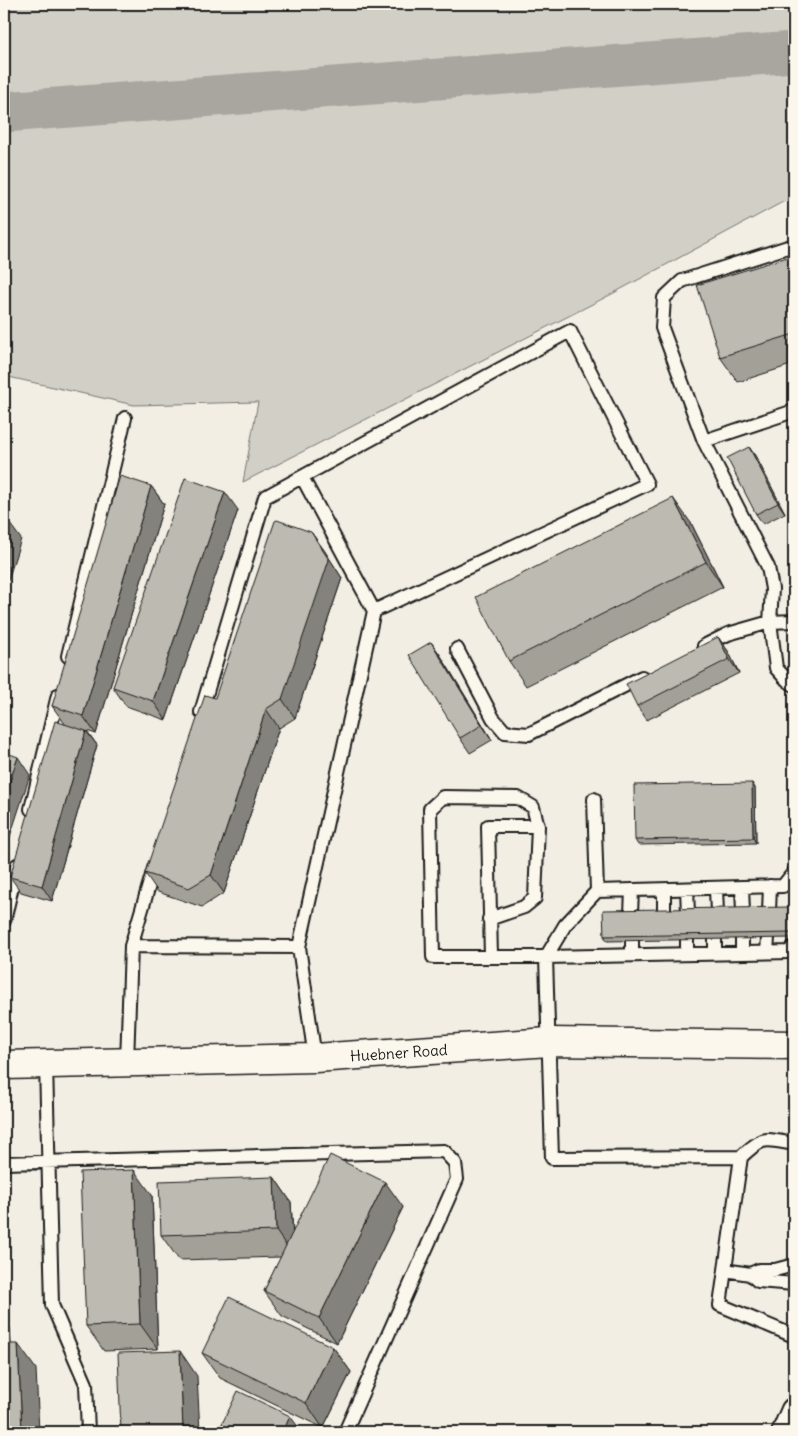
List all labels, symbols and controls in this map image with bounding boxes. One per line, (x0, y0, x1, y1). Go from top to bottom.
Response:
street label: Huebner Road (349, 1039, 448, 1065)

